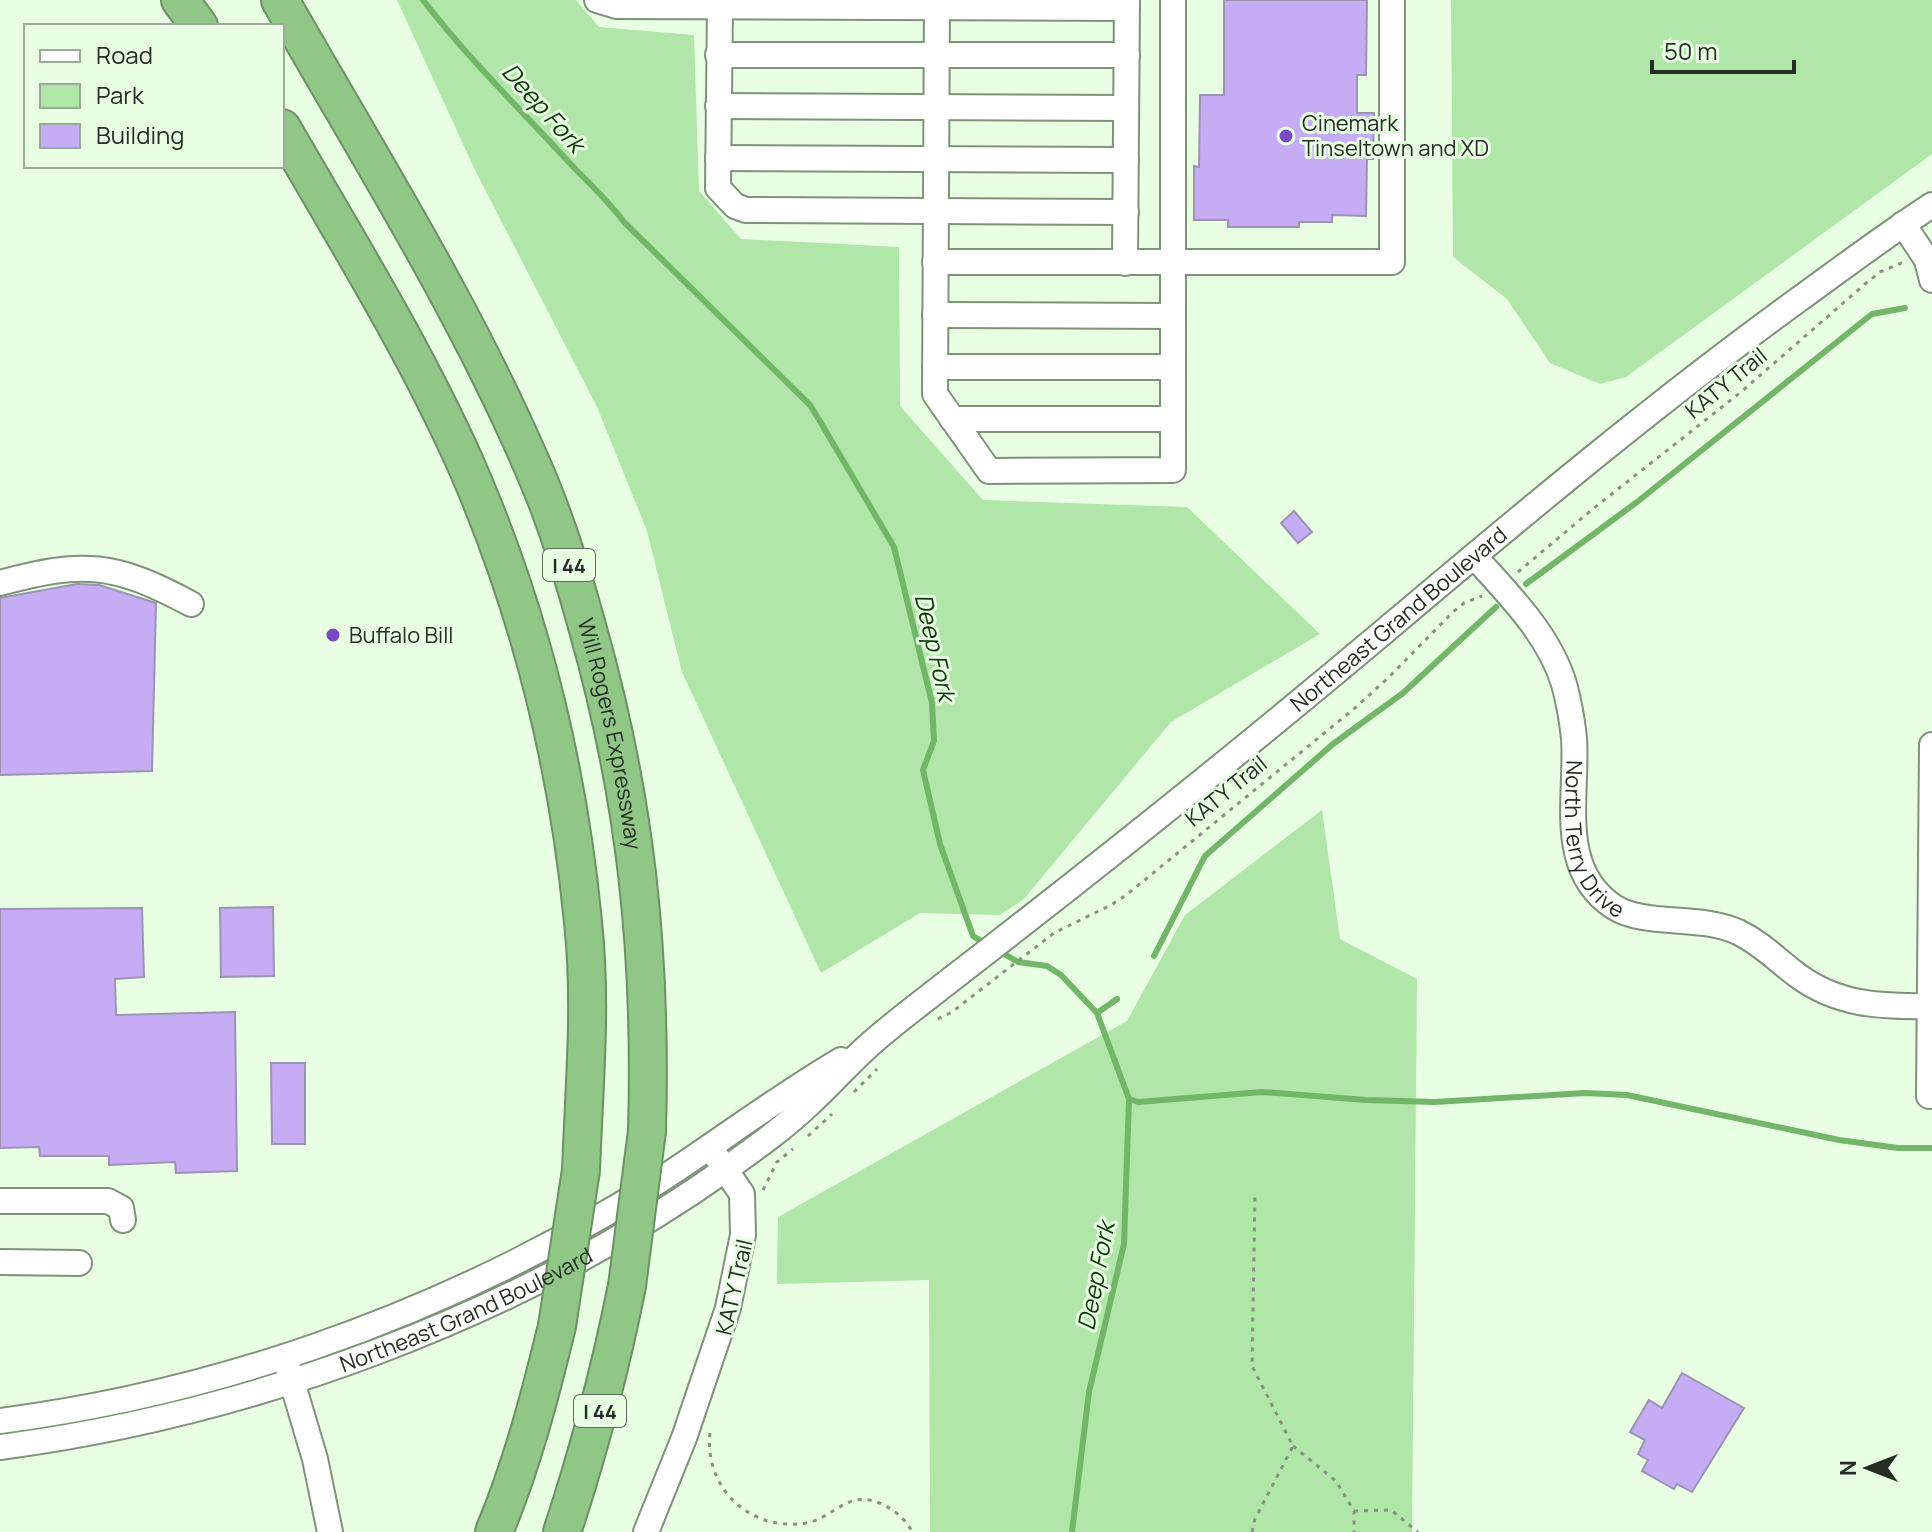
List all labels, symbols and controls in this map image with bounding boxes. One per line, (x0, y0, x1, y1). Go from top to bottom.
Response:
legend (24, 24, 284, 168)
scale bar (1652, 24, 1794, 74)
text: 50 m (1664, 34, 1718, 67)
text: Road (96, 38, 153, 71)
water label: Deep Fork (495, 55, 595, 161)
text: Park (96, 78, 145, 111)
place label: Cinemark Tinseltown and XD (1302, 108, 1489, 163)
text: Building (96, 118, 184, 151)
marker: Cinemark Tinseltown and XD (1277, 127, 1295, 145)
street label: KATY Trail (1679, 341, 1773, 425)
street label: Northeast Grand Boulevard (1284, 520, 1513, 718)
road number: I 44 (543, 549, 595, 581)
water label: Deep Fork (908, 590, 965, 707)
street label: Will Rogers Expressway (571, 615, 649, 852)
place label: Buffalo Bill (349, 620, 453, 650)
marker: Buffalo Bill (324, 626, 342, 644)
street label: KATY Trail (1179, 749, 1273, 833)
street label: North Terry Drive (1558, 760, 1630, 925)
water label: Deep Fork (1068, 1216, 1122, 1333)
street label: KATY Trail (708, 1236, 760, 1338)
street label: Northeast Grand Boulevard (336, 1240, 598, 1379)
road number: I 44 (574, 1395, 626, 1427)
north arrow (1828, 1428, 1908, 1508)
text: N (1833, 1460, 1863, 1476)

